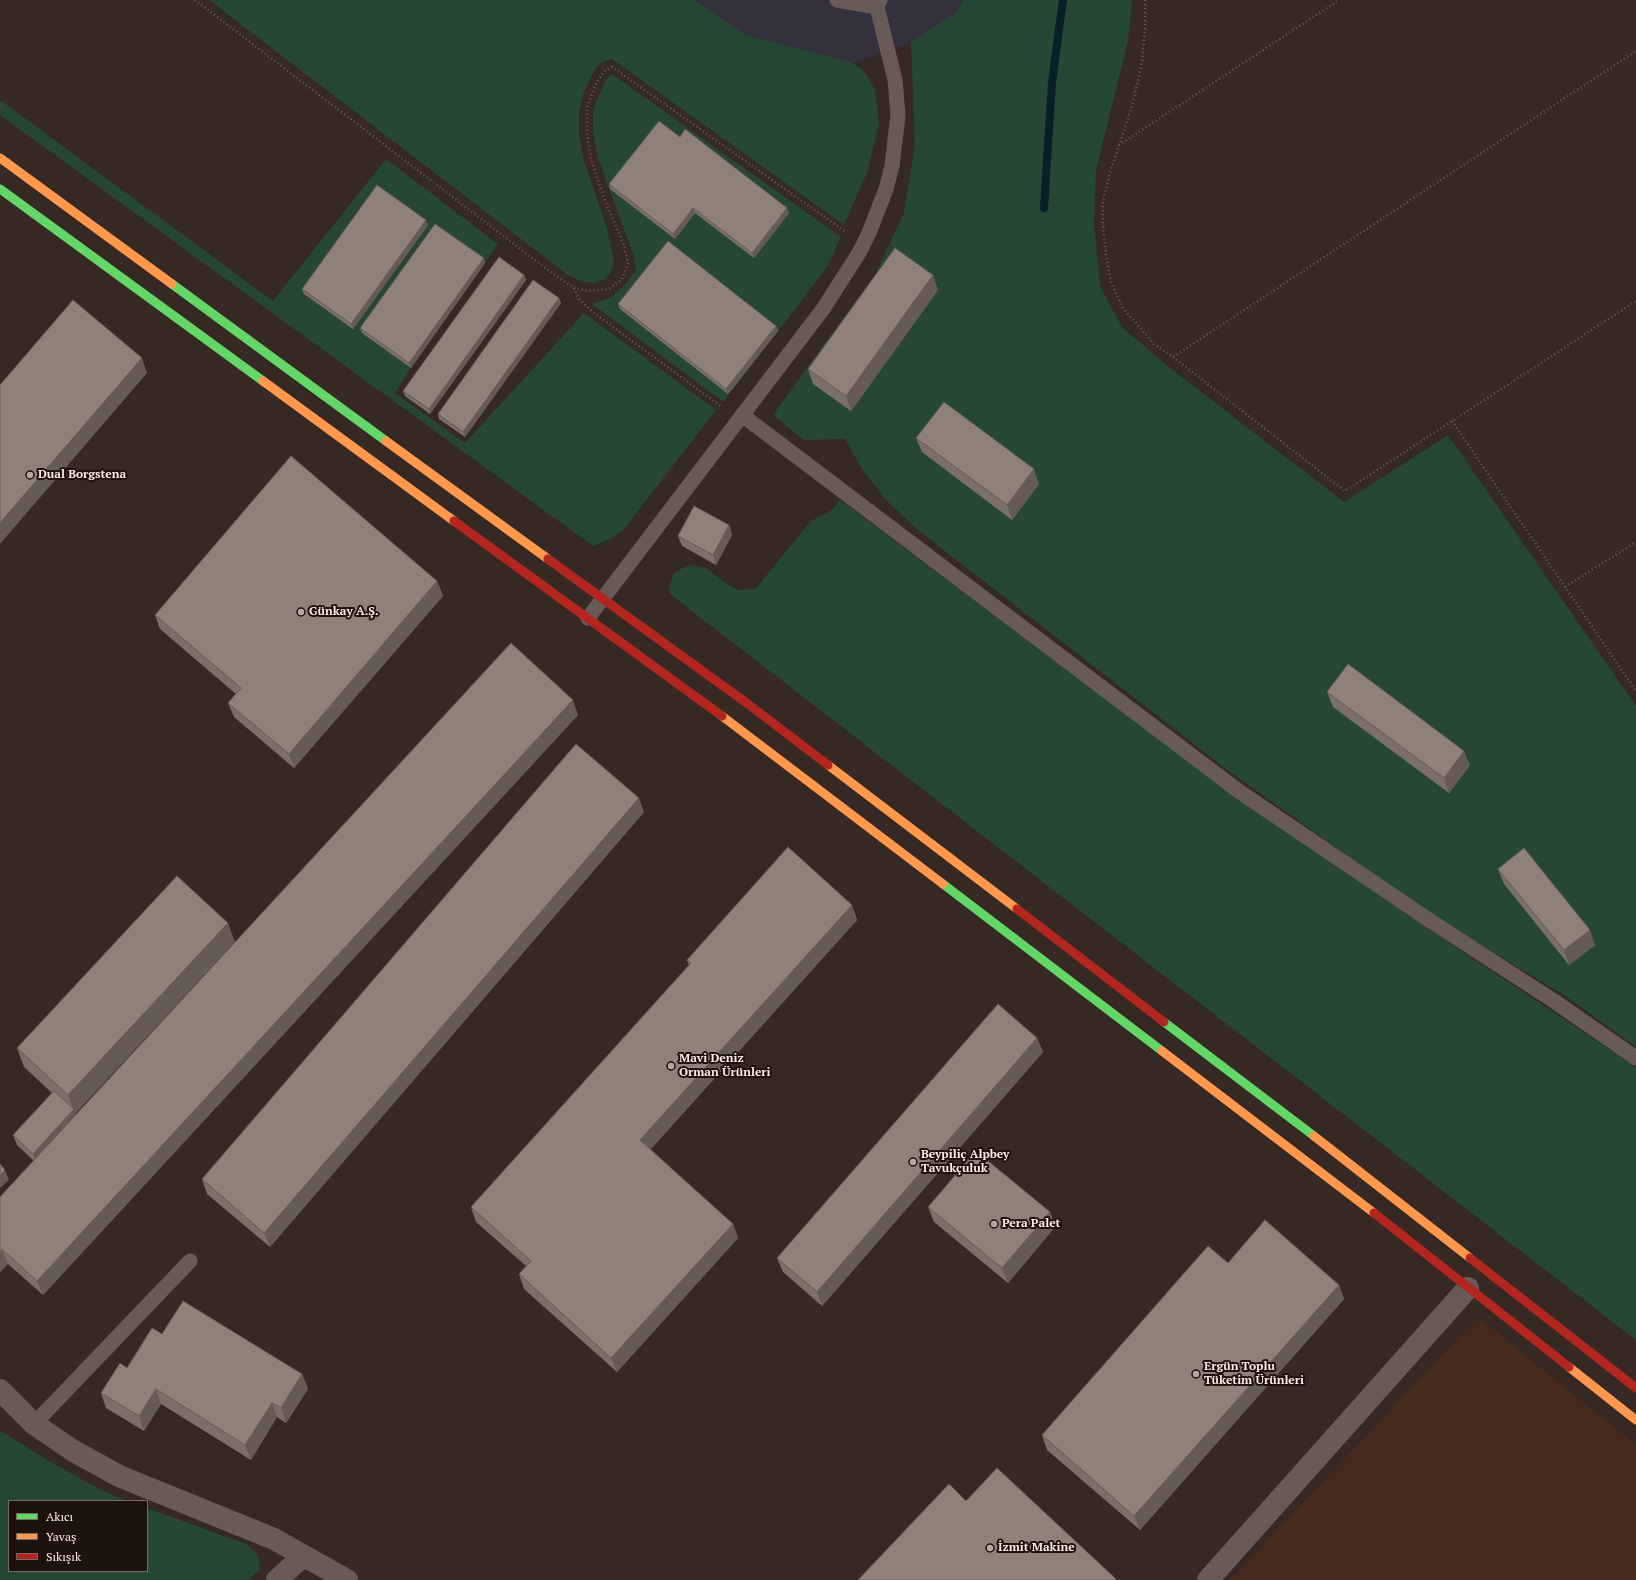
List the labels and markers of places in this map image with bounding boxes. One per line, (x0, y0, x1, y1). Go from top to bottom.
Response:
place label: Dual Borgstena (38, 468, 126, 482)
marker: Dual Borgstena (25, 470, 35, 480)
place label: Günkay A.Ş. (309, 605, 379, 619)
marker: Günkay A.Ş. (296, 607, 306, 617)
place label: Mavi Deniz Orman Ürünleri (679, 1052, 770, 1080)
marker: Mavi Deniz Orman Ürünleri (666, 1061, 676, 1071)
place label: Beypiliç Alpbey Tavukçuluk (921, 1148, 1009, 1176)
marker: Beypiliç Alpbey Tavukçuluk (908, 1157, 918, 1167)
place label: Pera Palet (1002, 1217, 1060, 1231)
marker: Pera Palet (989, 1219, 999, 1229)
place label: Ergün Toplu Tüketim Ürünleri (1204, 1360, 1304, 1388)
marker: Ergün Toplu Tüketim Ürünleri (1191, 1369, 1201, 1379)
place label: İzmit Makine (998, 1541, 1075, 1555)
marker: İzmit Makine (985, 1543, 995, 1553)

